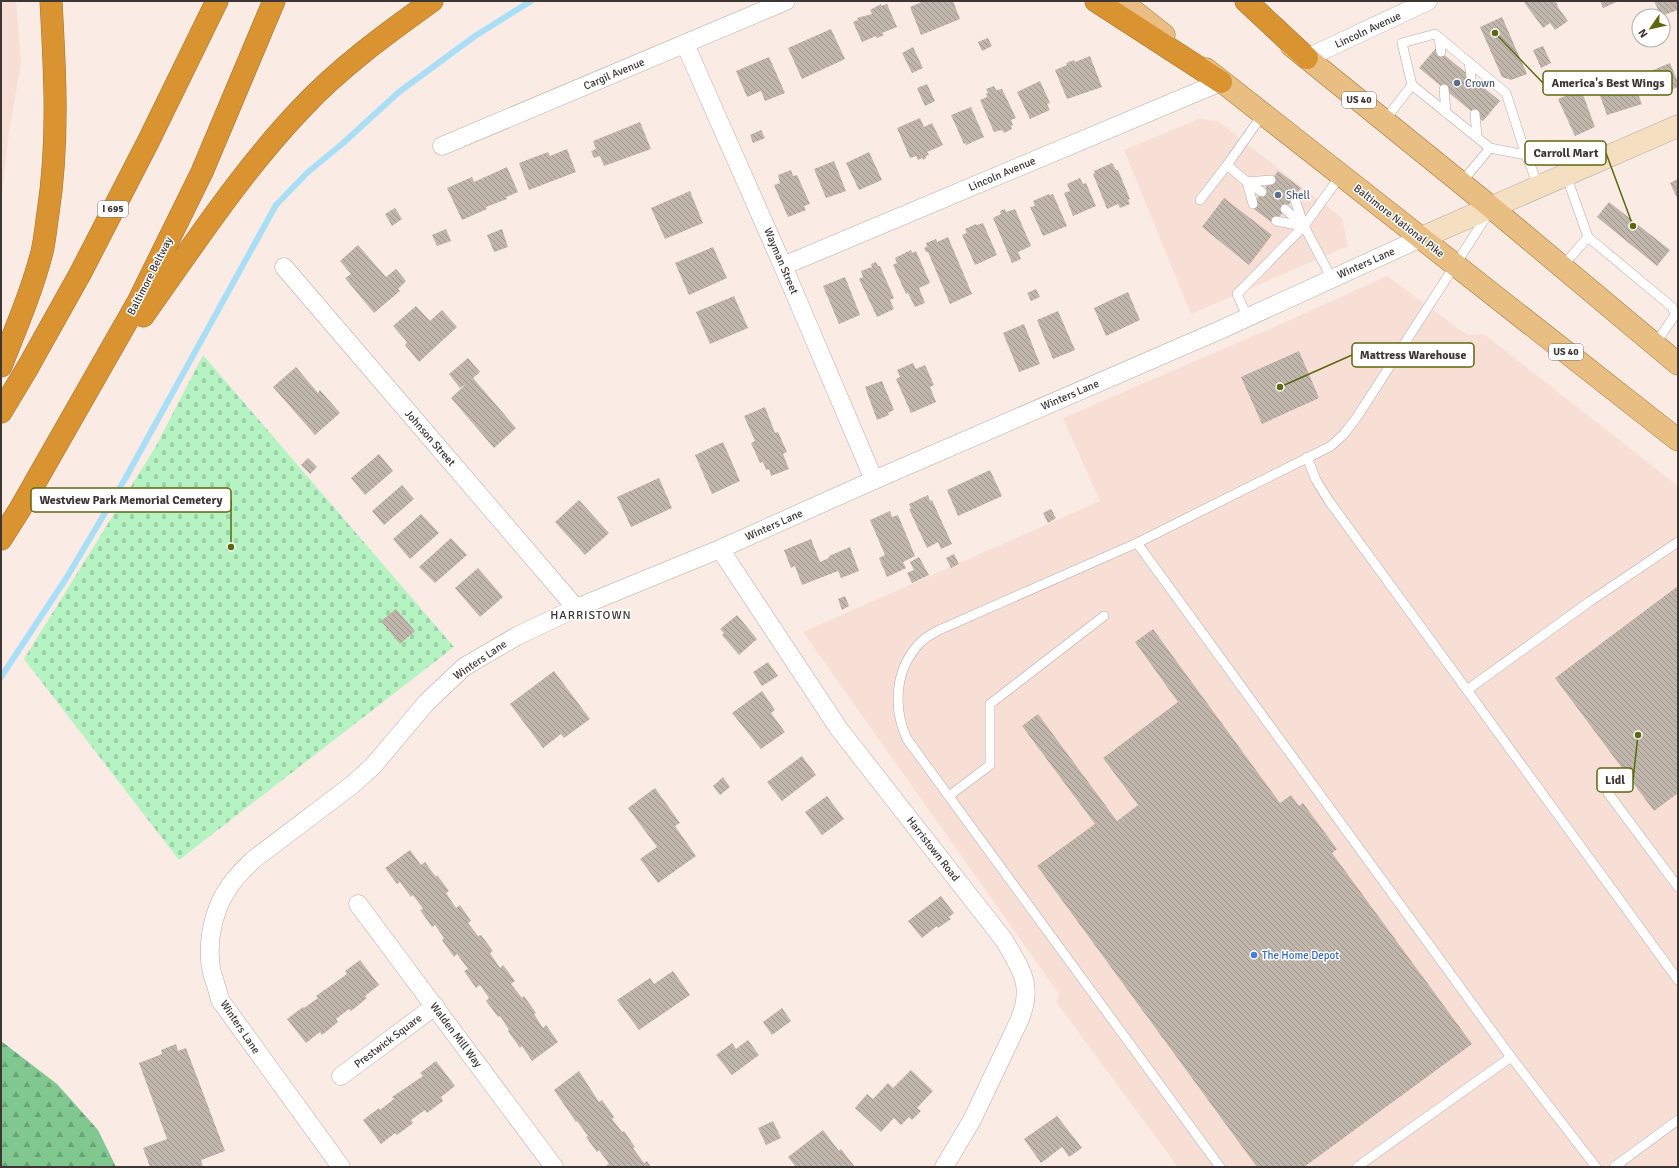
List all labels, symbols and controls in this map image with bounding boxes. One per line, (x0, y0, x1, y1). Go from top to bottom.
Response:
north arrow (1631, 8, 1671, 48)
street label: Lincoln Avenue (1333, 9, 1403, 51)
text: N (1636, 27, 1651, 40)
street label: Cargil Avenue (582, 55, 646, 93)
callout: America's Best Wings (1543, 71, 1672, 95)
text: America's Best Wings (1552, 76, 1665, 91)
place label: Crown (1465, 77, 1495, 90)
marker: Crown (1452, 78, 1462, 88)
road number: US 40 (1342, 92, 1376, 108)
callout: Carroll Mart (1525, 141, 1606, 165)
text: Carroll Mart (1534, 146, 1599, 161)
street label: Lincoln Avenue (967, 154, 1037, 194)
street label: Baltimore National Pike (1351, 182, 1447, 260)
place label: Shell (1286, 189, 1310, 202)
marker: Shell (1273, 190, 1283, 200)
road number: I 695 (98, 201, 128, 217)
street label: Wayman Street (761, 226, 801, 296)
street label: Baltimore Beltway (125, 234, 176, 317)
street label: Winters Lane (1335, 245, 1397, 281)
callout: Mattress Warehouse (1352, 343, 1474, 367)
road number: US 40 (1549, 344, 1583, 360)
text: Mattress Warehouse (1360, 348, 1466, 363)
street label: Winters Lane (1039, 377, 1101, 413)
street label: Johnson Street (402, 407, 458, 469)
callout: Westview Park Memorial Cemetery (31, 488, 231, 512)
text: Westview Park Memorial Cemetery (39, 493, 223, 508)
street label: Winters Lane (743, 507, 805, 543)
district label: HARRISTOWN (550, 608, 632, 623)
street label: Winters Lane (451, 637, 509, 683)
callout: Lidl (1597, 768, 1633, 792)
text: Lidl (1605, 773, 1625, 788)
street label: Harristown Road (904, 814, 962, 884)
place label: The Home Depot (1262, 949, 1339, 962)
marker: The Home Depot (1249, 950, 1259, 960)
street label: Winters Lane (217, 998, 263, 1056)
street label: Walden Mill Way (427, 1000, 485, 1071)
street label: Prestwick Square (352, 1011, 424, 1071)

